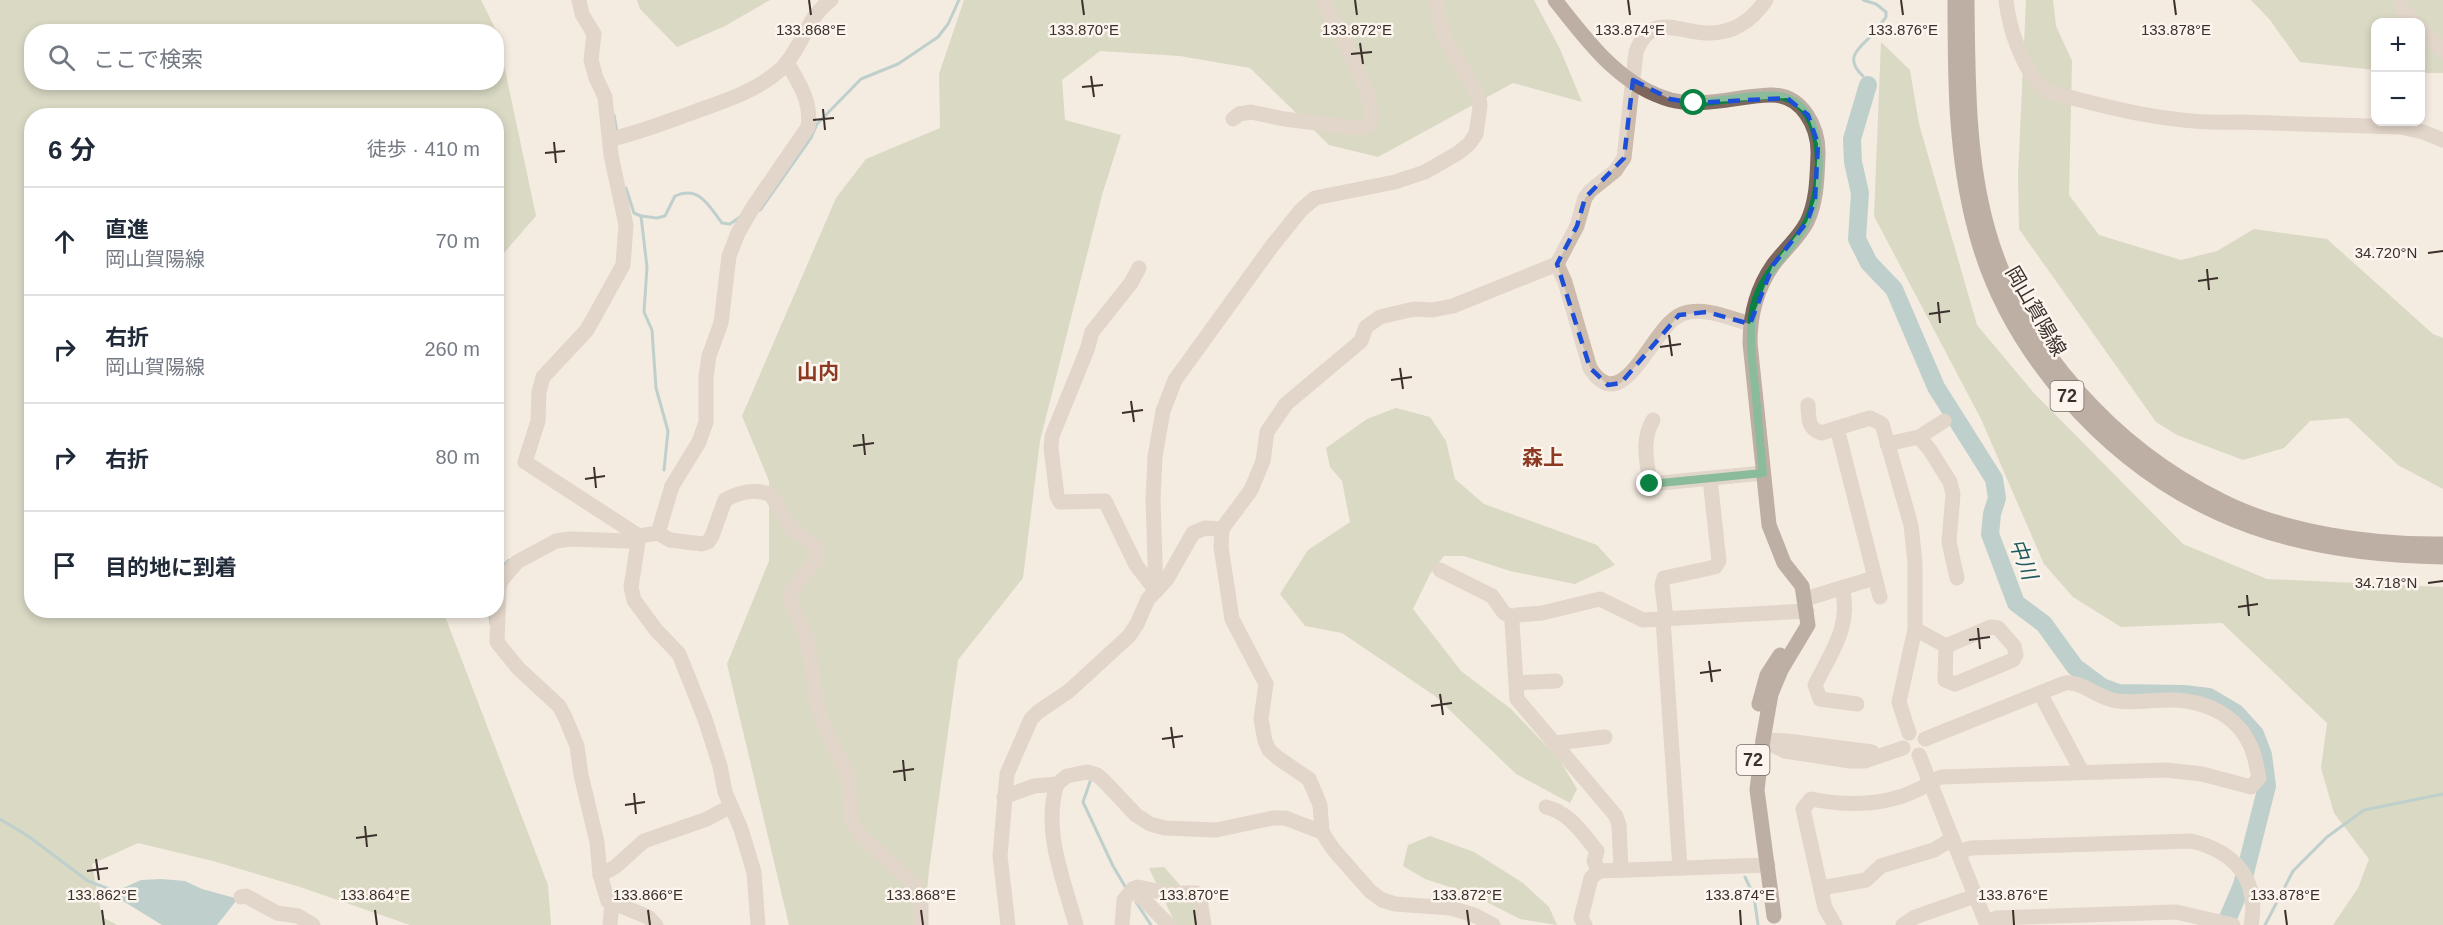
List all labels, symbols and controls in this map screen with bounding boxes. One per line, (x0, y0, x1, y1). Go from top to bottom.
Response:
map controls (2371, 18, 2425, 126)
button: + (2371, 18, 2425, 72)
text: 133.868°E (776, 21, 846, 38)
text: 133.870°E (1049, 21, 1119, 38)
text: 133.872°E (1322, 21, 1392, 38)
text: 133.874°E (1595, 21, 1665, 38)
text: 133.876°E (1868, 21, 1938, 38)
text: 133.878°E (2141, 21, 2211, 38)
search box (24, 24, 504, 90)
icon: search (45, 41, 78, 74)
text: ここで検索 (93, 47, 203, 72)
button: − (2371, 72, 2425, 126)
route start (1680, 89, 1706, 115)
text: 6 分 (48, 135, 96, 165)
text: 徒歩 · 410 m (367, 138, 480, 160)
text: 直進 (105, 217, 149, 242)
icon: ahead (48, 225, 81, 258)
text: 70 m (436, 230, 480, 252)
text: 34.720°N (2355, 244, 2417, 261)
text: 岡山賀陽線 (105, 248, 205, 270)
street label: 岡山賀陽線 (2001, 262, 2071, 360)
text: 右折 (105, 325, 149, 350)
icon: right (48, 333, 81, 366)
text: 260 m (424, 338, 480, 360)
text: 岡山賀陽線 (105, 356, 205, 378)
district label: 山内 (797, 360, 839, 383)
road number: 72 (2050, 381, 2084, 411)
icon: right (48, 441, 81, 474)
text: 80 m (436, 446, 480, 468)
district label: 森上 (1522, 446, 1564, 469)
text: 右折 (105, 447, 149, 472)
route end (1636, 470, 1662, 496)
water label: 中川 (2005, 535, 2042, 584)
icon: arrive (48, 549, 81, 582)
text: 目的地に到着 (105, 555, 237, 580)
text: 34.718°N (2355, 574, 2417, 591)
road number: 72 (1736, 745, 1770, 775)
text: 133.862°E (67, 886, 137, 903)
text: 133.864°E (340, 886, 410, 903)
text: 133.866°E (613, 886, 683, 903)
text: 133.868°E (886, 886, 956, 903)
text: 133.870°E (1159, 886, 1229, 903)
text: 133.872°E (1432, 886, 1502, 903)
text: 133.874°E (1705, 886, 1775, 903)
text: 133.876°E (1978, 886, 2048, 903)
text: 133.878°E (2250, 886, 2320, 903)

